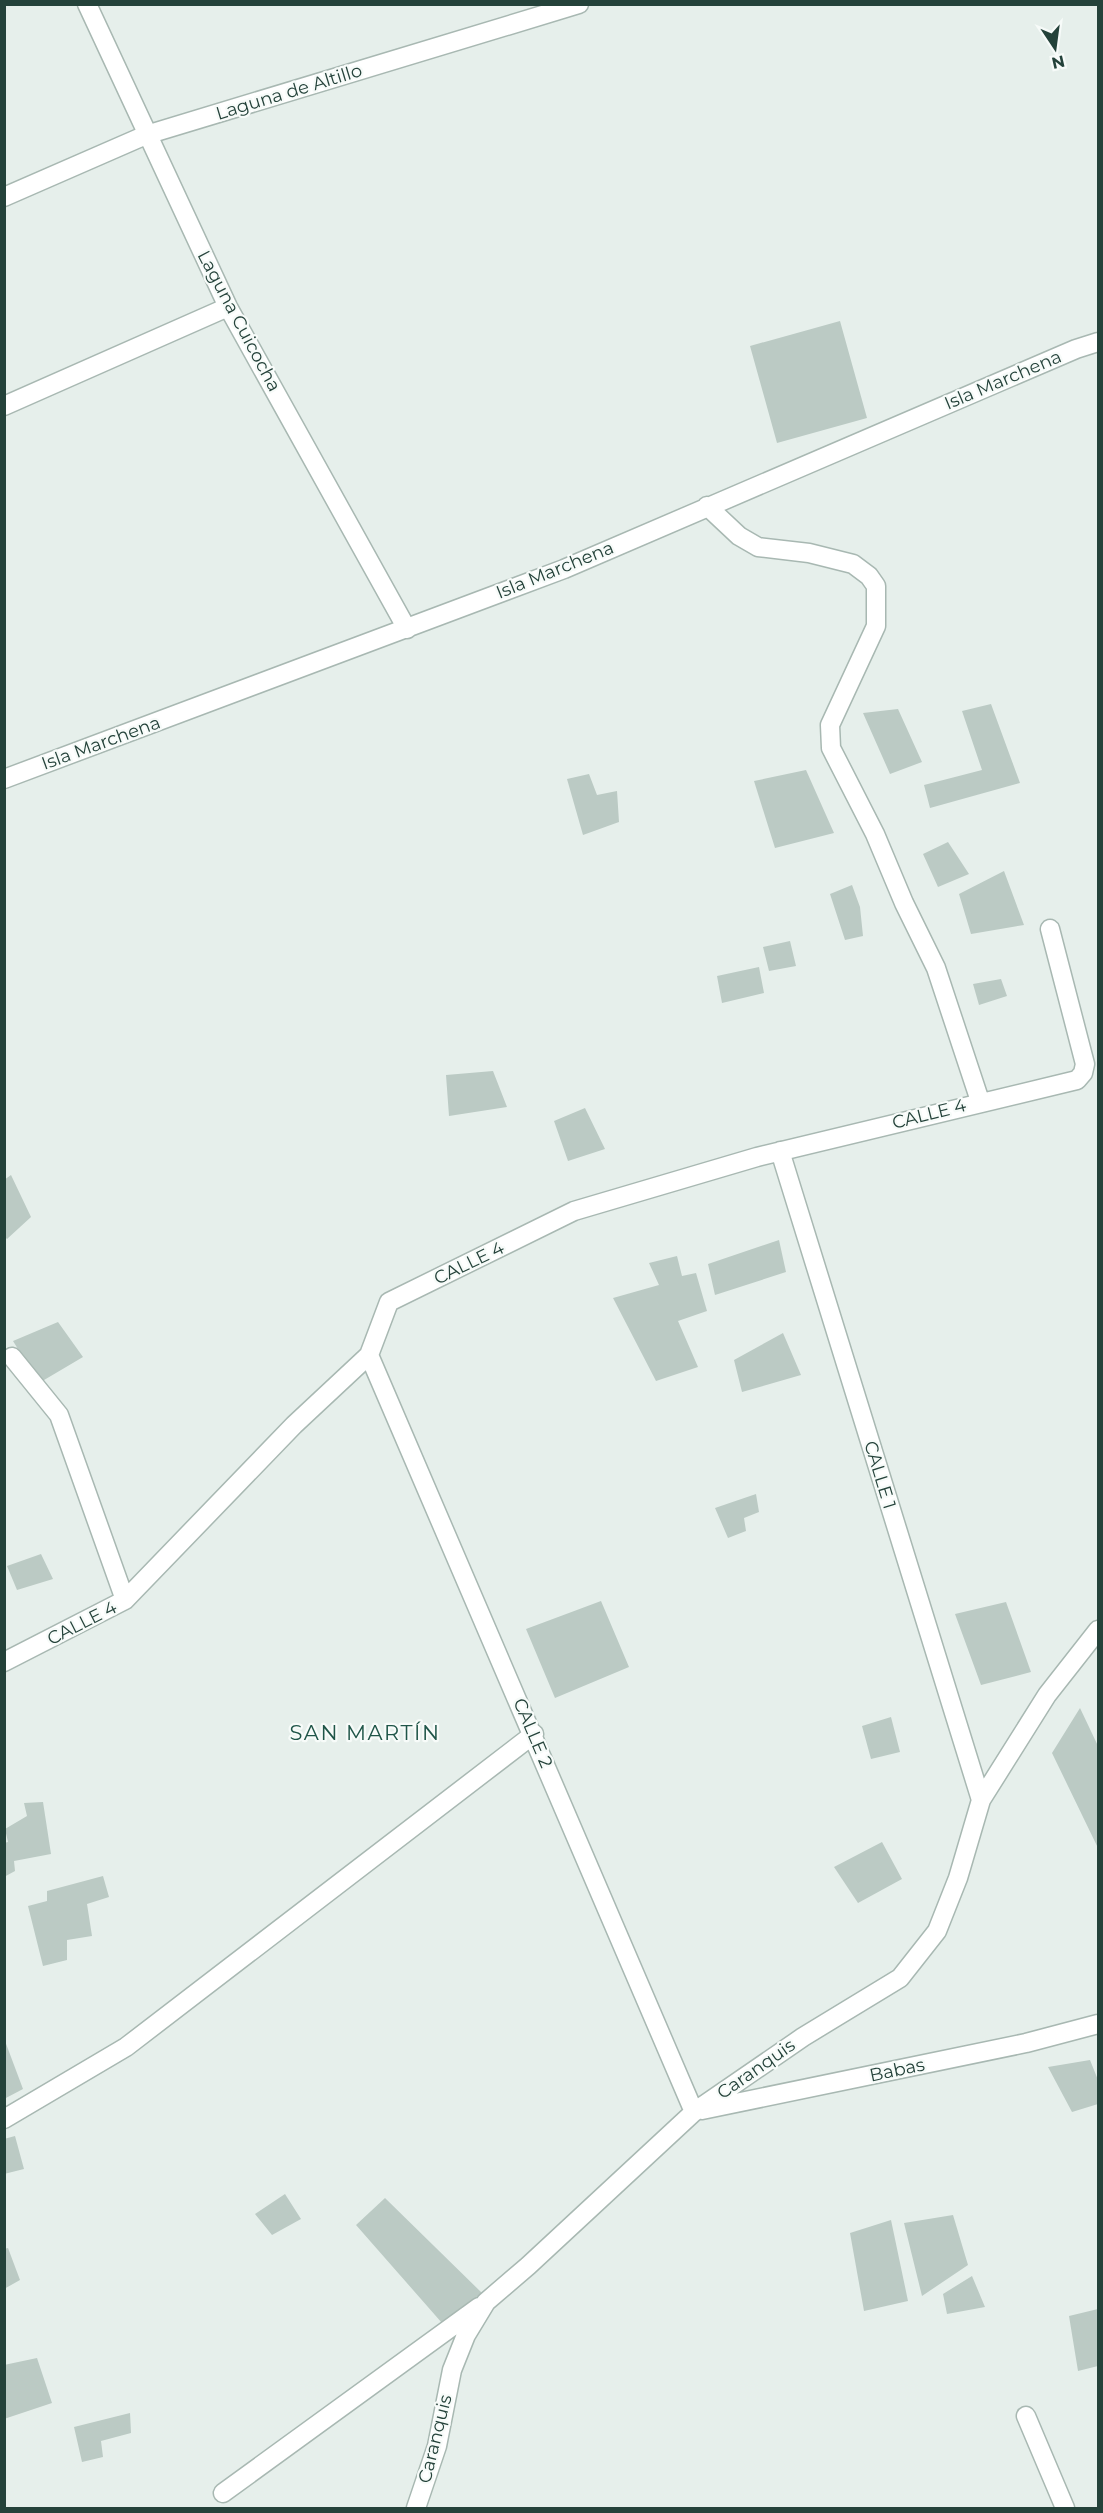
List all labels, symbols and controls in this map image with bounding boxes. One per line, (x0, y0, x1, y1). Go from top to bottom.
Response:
north arrow (1025, 18, 1085, 78)
text: N (1050, 51, 1067, 73)
street label: Laguna de Altillo (213, 59, 365, 125)
street label: Laguna Cuicocha (193, 247, 285, 395)
street label: Isla Marchena (941, 345, 1065, 415)
street label: Isla Marchena (493, 536, 617, 604)
street label: Isla Marchena (38, 711, 164, 775)
street label: CALLE 4 (890, 1094, 968, 1134)
street label: CALLE 4 (430, 1237, 508, 1289)
street label: CALLE 1 (859, 1438, 901, 1512)
street label: CALLE 4 (43, 1596, 121, 1650)
street label: CALLE 2 (509, 1695, 557, 1771)
district label: SAN MARTÍN (289, 1720, 441, 1745)
street label: Caranquis (713, 2034, 800, 2104)
street label: Babas (867, 2053, 927, 2087)
street label: Caranquis (413, 2392, 457, 2486)

